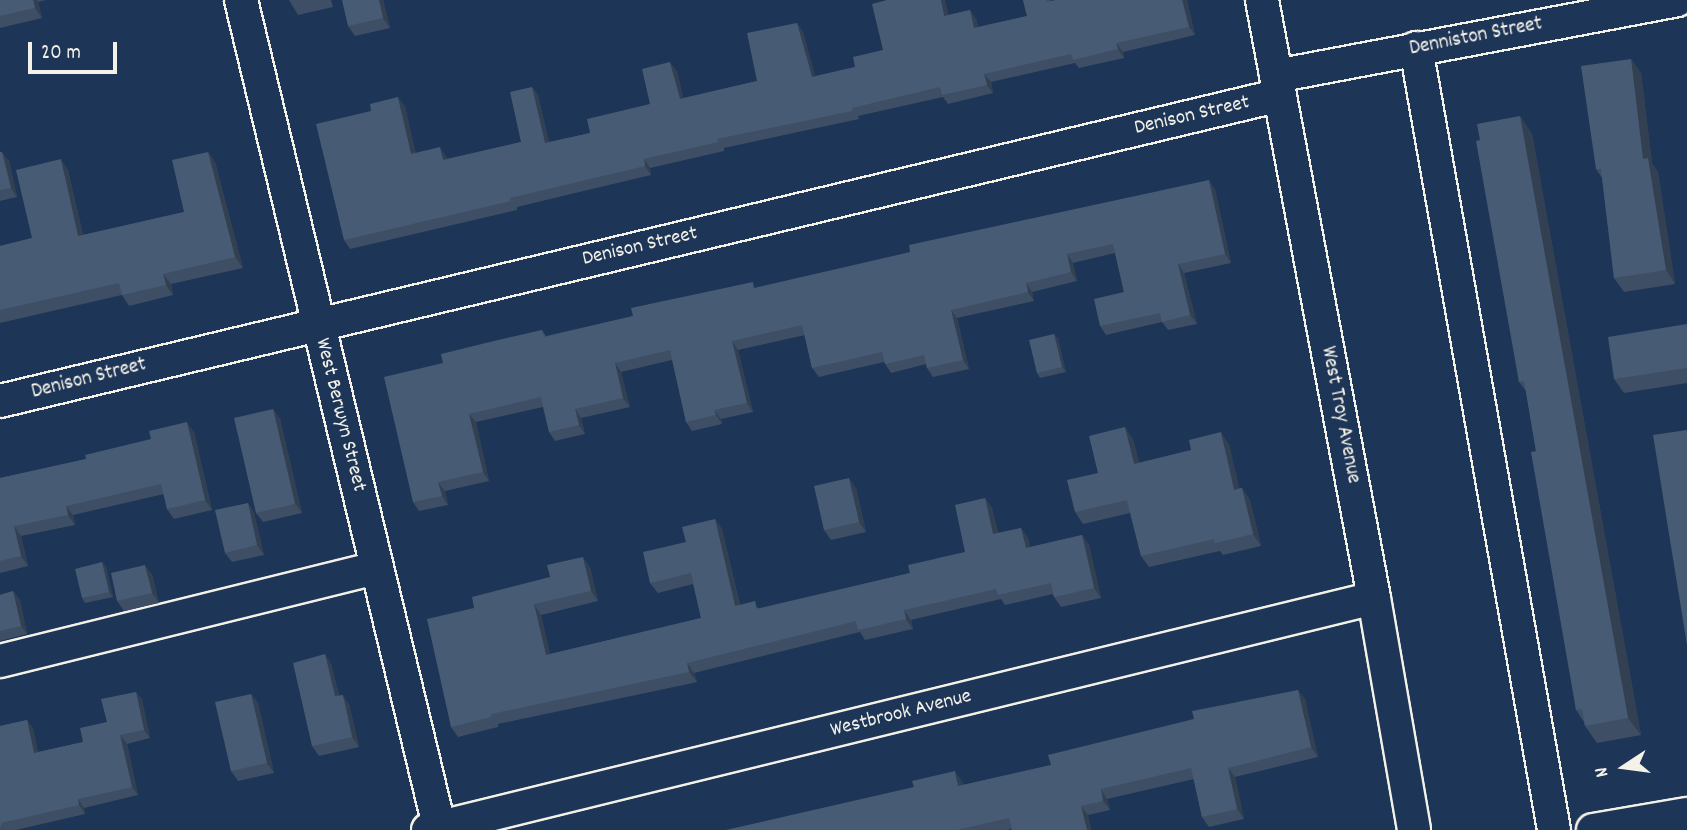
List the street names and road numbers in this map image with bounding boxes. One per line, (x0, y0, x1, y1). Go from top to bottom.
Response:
street label: Denniston Street (1407, 12, 1545, 62)
street label: Denison Street (1132, 91, 1252, 141)
street label: Denison Street (580, 222, 700, 272)
street label: West Berwyn Street (309, 336, 371, 494)
street label: West Troy Avenue (1314, 344, 1366, 486)
street label: Denison Street (29, 353, 149, 405)
street label: Westbrook Avenue (828, 684, 974, 744)

